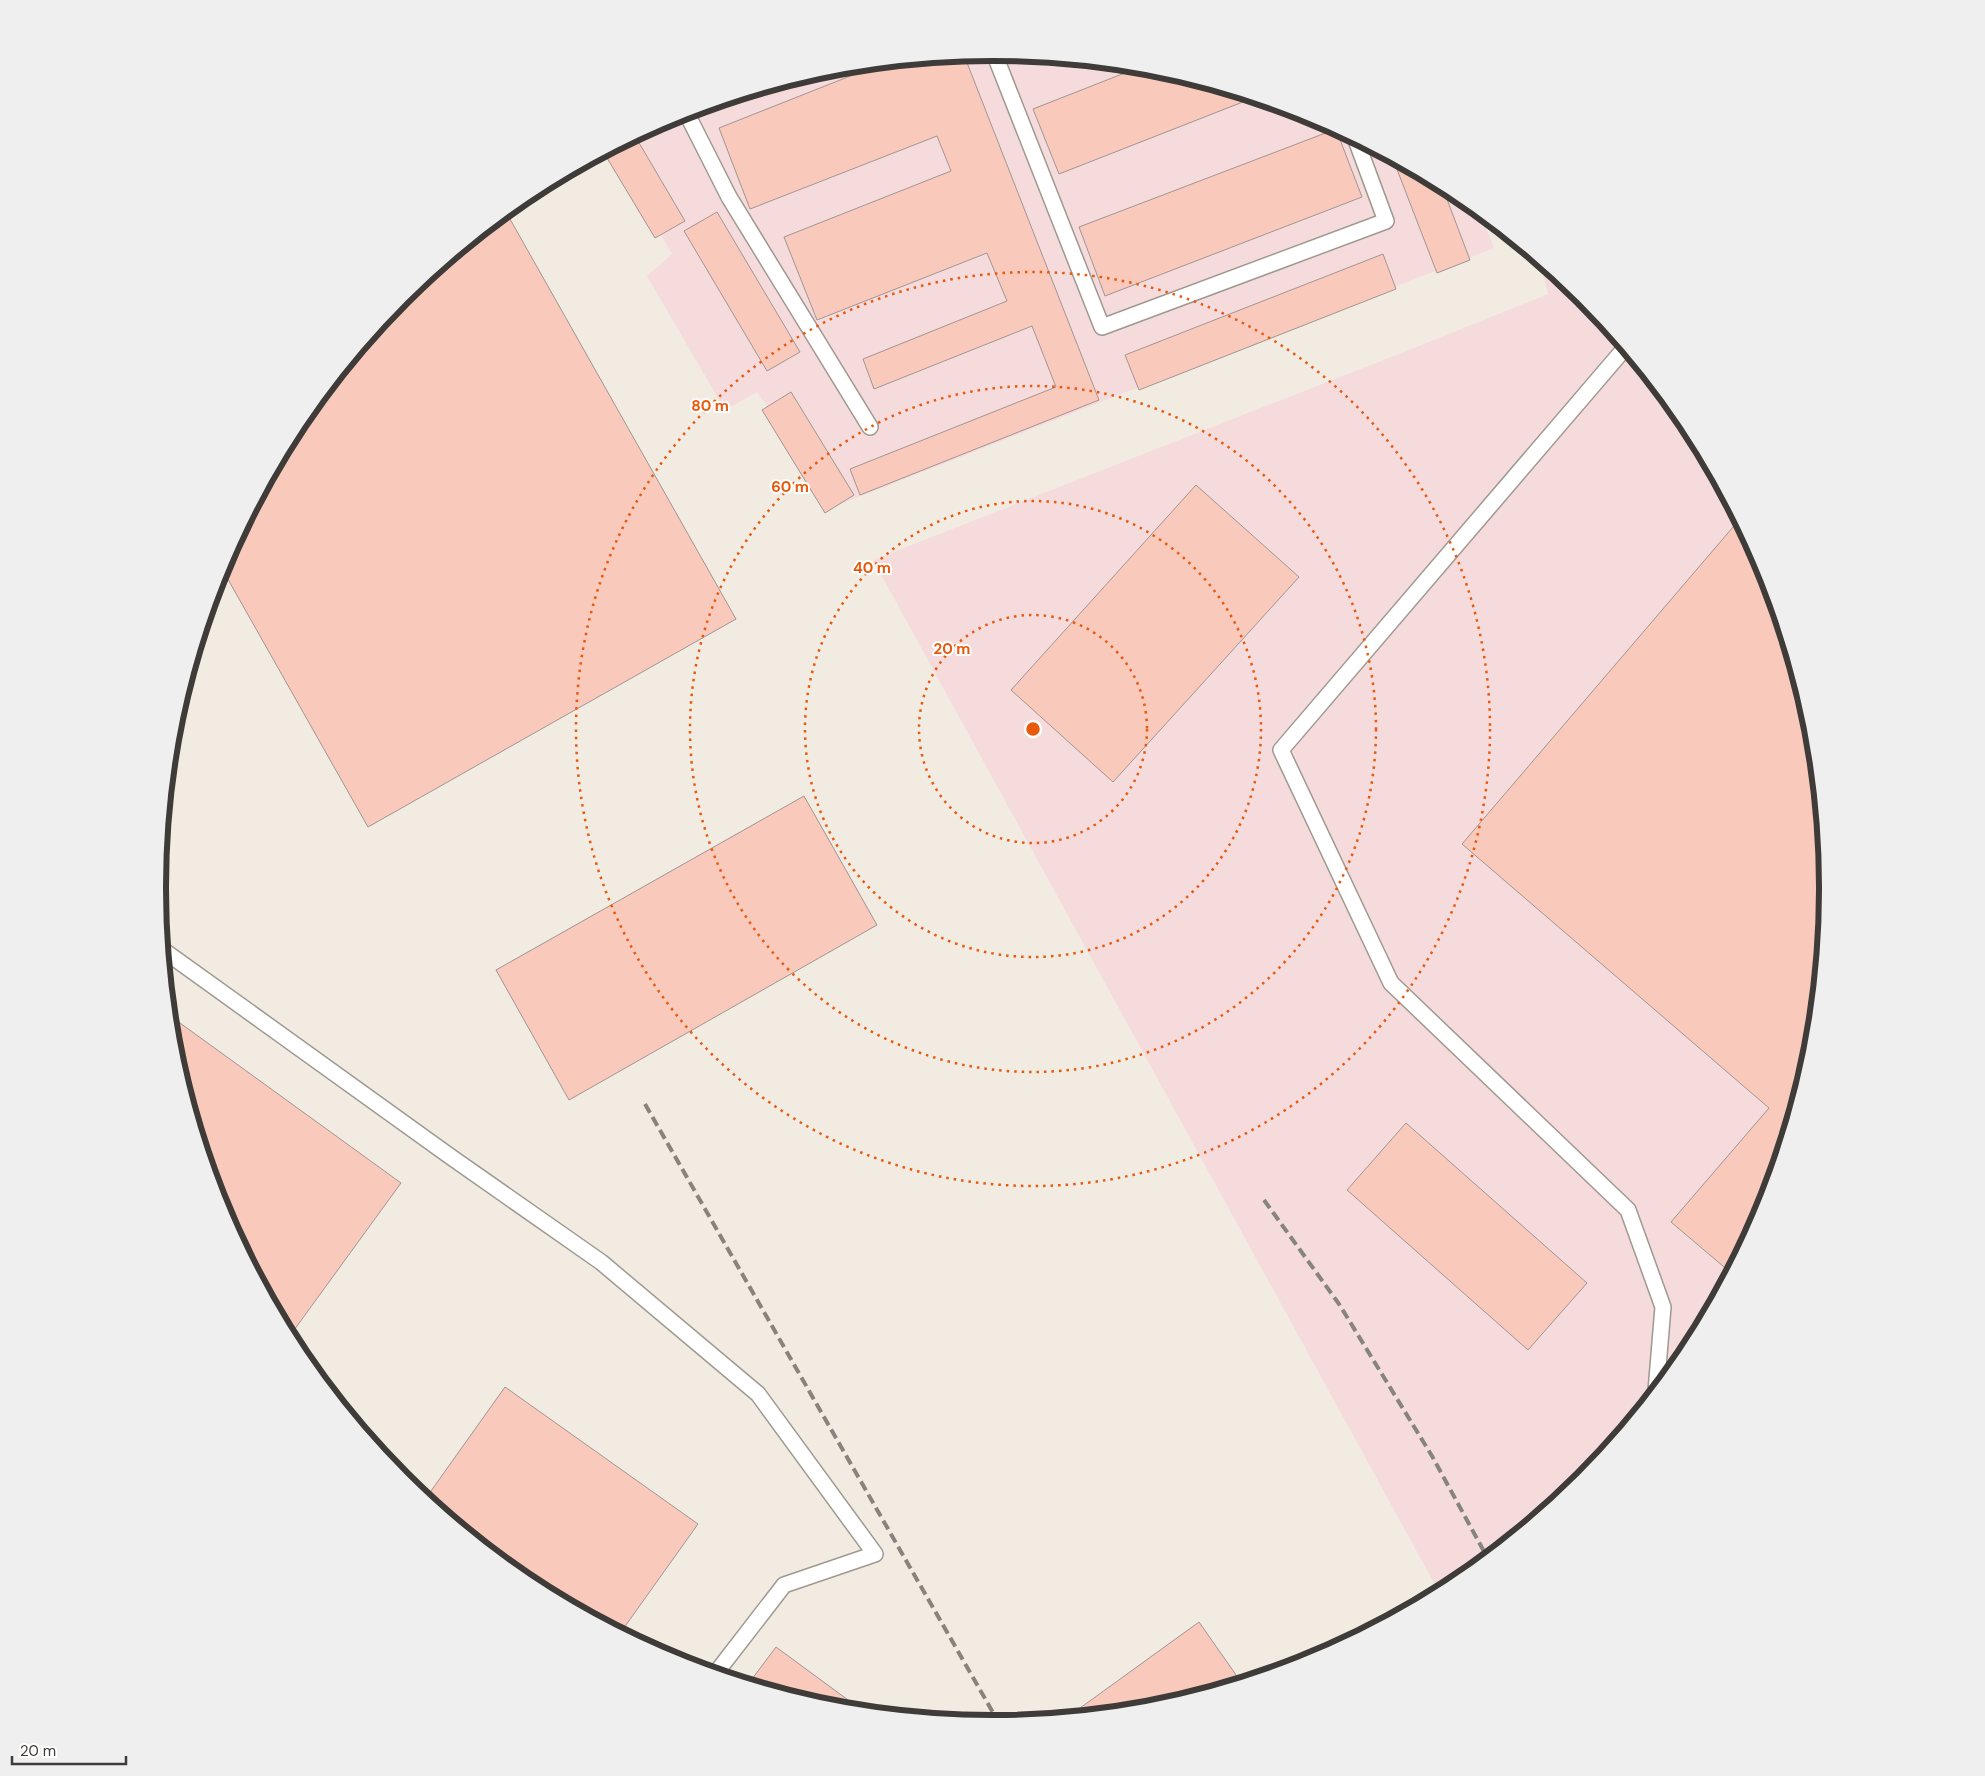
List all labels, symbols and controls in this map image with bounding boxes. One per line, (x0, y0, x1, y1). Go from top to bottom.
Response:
text: 80 m (691, 396, 729, 416)
text: 60 m (771, 477, 809, 497)
text: 40 m (853, 558, 891, 578)
text: 20 m (934, 639, 970, 659)
centre of rings (1024, 720, 1042, 738)
scale bar (12, 1734, 126, 1766)
text: 20 m (20, 1741, 56, 1761)

